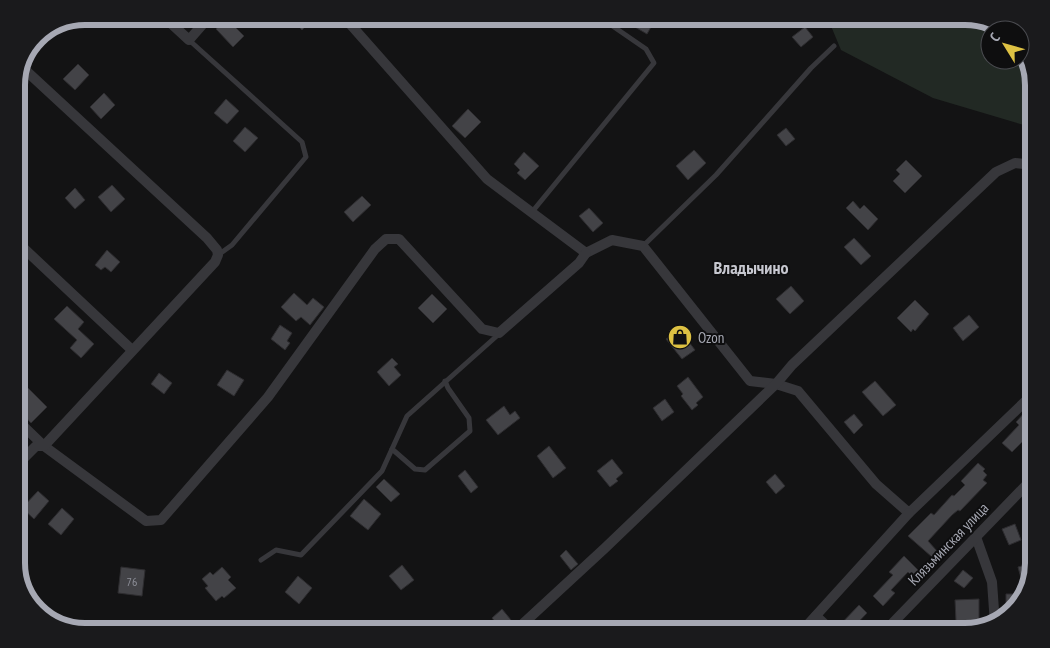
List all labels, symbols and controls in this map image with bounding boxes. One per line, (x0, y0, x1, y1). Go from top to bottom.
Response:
north arrow (980, 20, 1030, 70)
text: С (986, 29, 1004, 45)
district label: Владычино (714, 256, 788, 279)
shop icon: Ozon (667, 324, 693, 350)
place label: Ozon (698, 328, 724, 347)
street label: Клязьминская улица (904, 499, 992, 589)
house number: 76 (127, 574, 137, 589)

